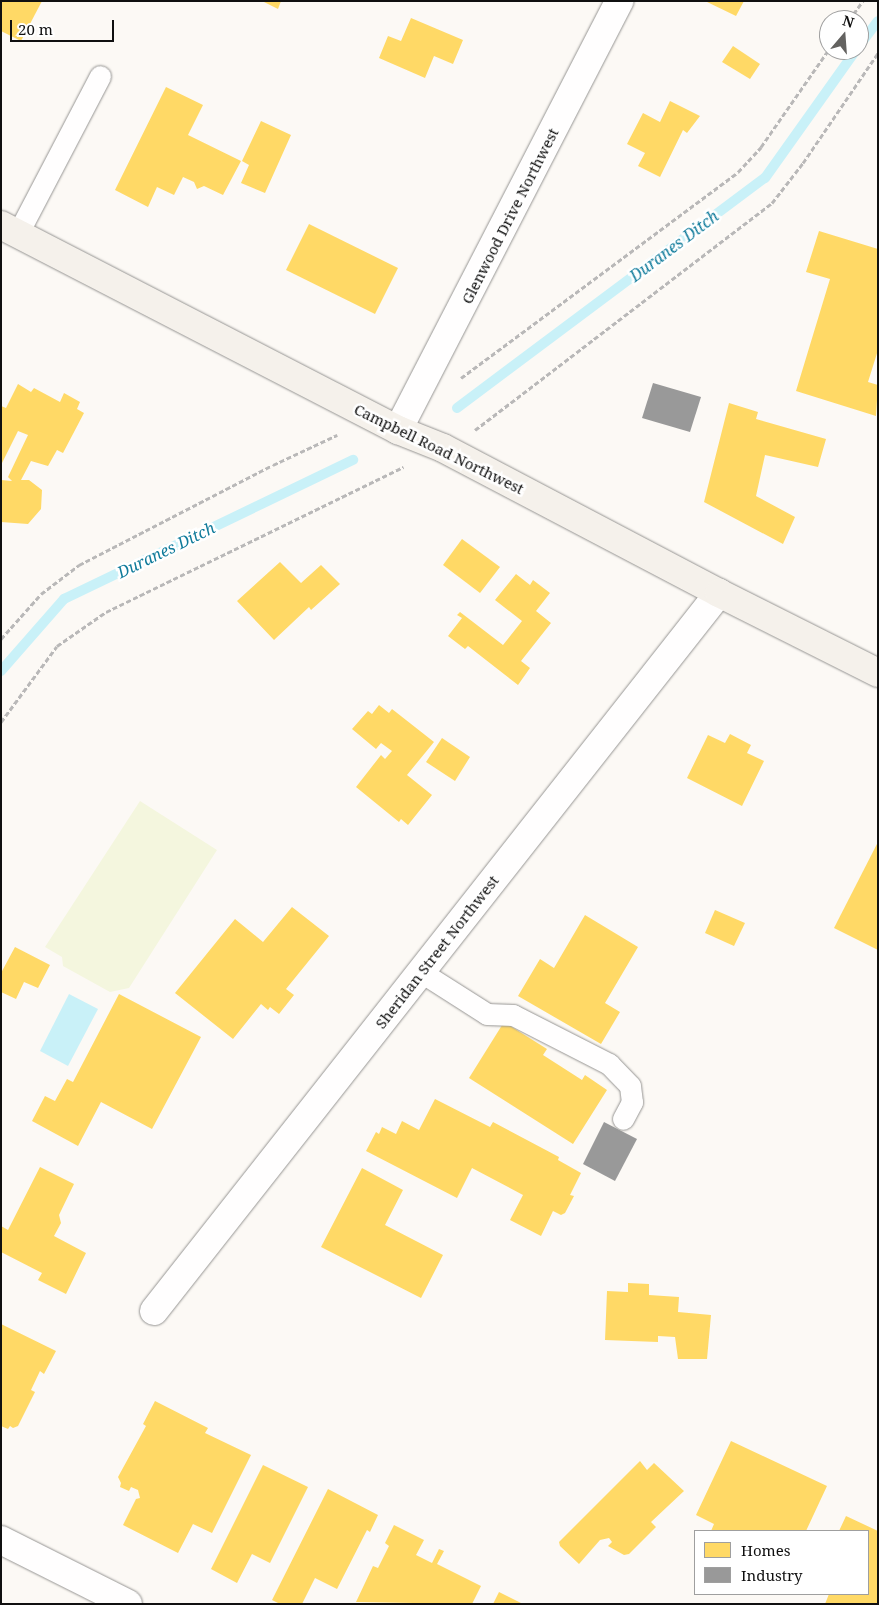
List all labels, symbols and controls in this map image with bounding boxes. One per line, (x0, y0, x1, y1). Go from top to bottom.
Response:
scale bar (12, 10, 116, 42)
north arrow (819, 10, 869, 60)
text: N (840, 10, 857, 32)
text: 20 m (18, 19, 53, 39)
street label: Glenwood Drive Northwest (458, 125, 562, 307)
water label: Duranes Ditch (626, 206, 722, 286)
street label: Campbell Road Northwest (351, 400, 527, 498)
water label: Duranes Ditch (114, 518, 218, 582)
street label: Sheridan Street Northwest (372, 872, 502, 1032)
legend (694, 1530, 869, 1595)
text: Homes (741, 1540, 791, 1560)
text: Industry (741, 1565, 803, 1585)

